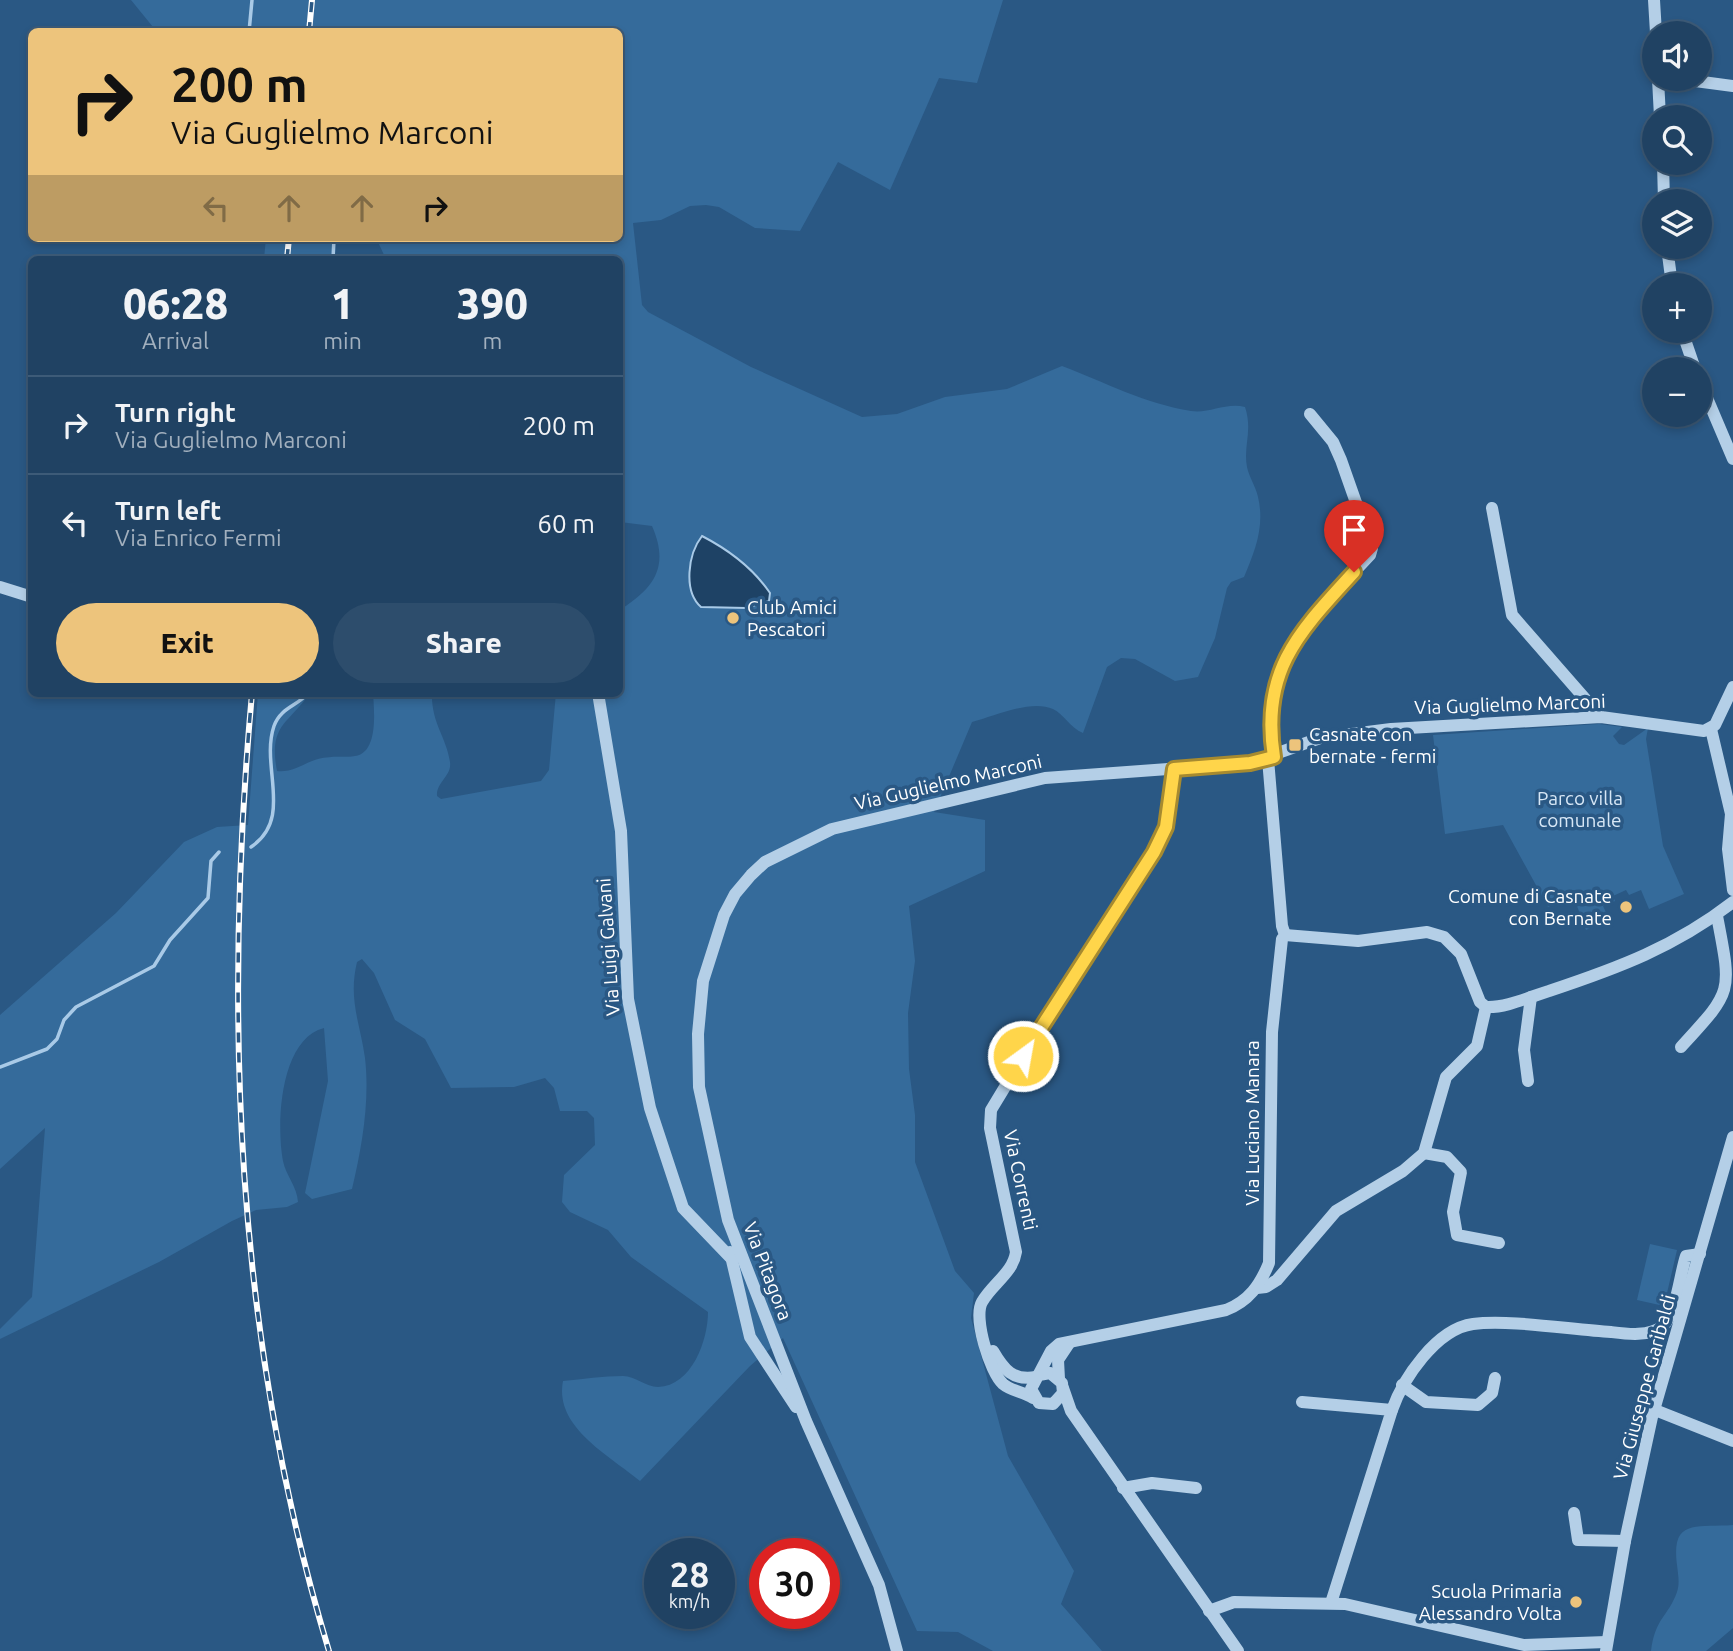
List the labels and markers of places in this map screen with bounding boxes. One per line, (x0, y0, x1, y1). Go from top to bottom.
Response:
pin (1324, 500, 1384, 572)
place label: Club Amici Pescatori (747, 596, 837, 640)
marker: Club Amici Pescatori (725, 610, 741, 626)
place label: Casnate con bernate - fermi (1309, 723, 1436, 767)
marker: Casnate con bernate - fermi (1287, 737, 1303, 753)
place label: Comune di Casnate con Bernate (1448, 885, 1612, 929)
marker: Comune di Casnate con Bernate (1618, 899, 1634, 915)
place label: Scuola Primaria Alessandro Volta (1419, 1580, 1562, 1624)
marker: Scuola Primaria Alessandro Volta (1568, 1594, 1584, 1610)

